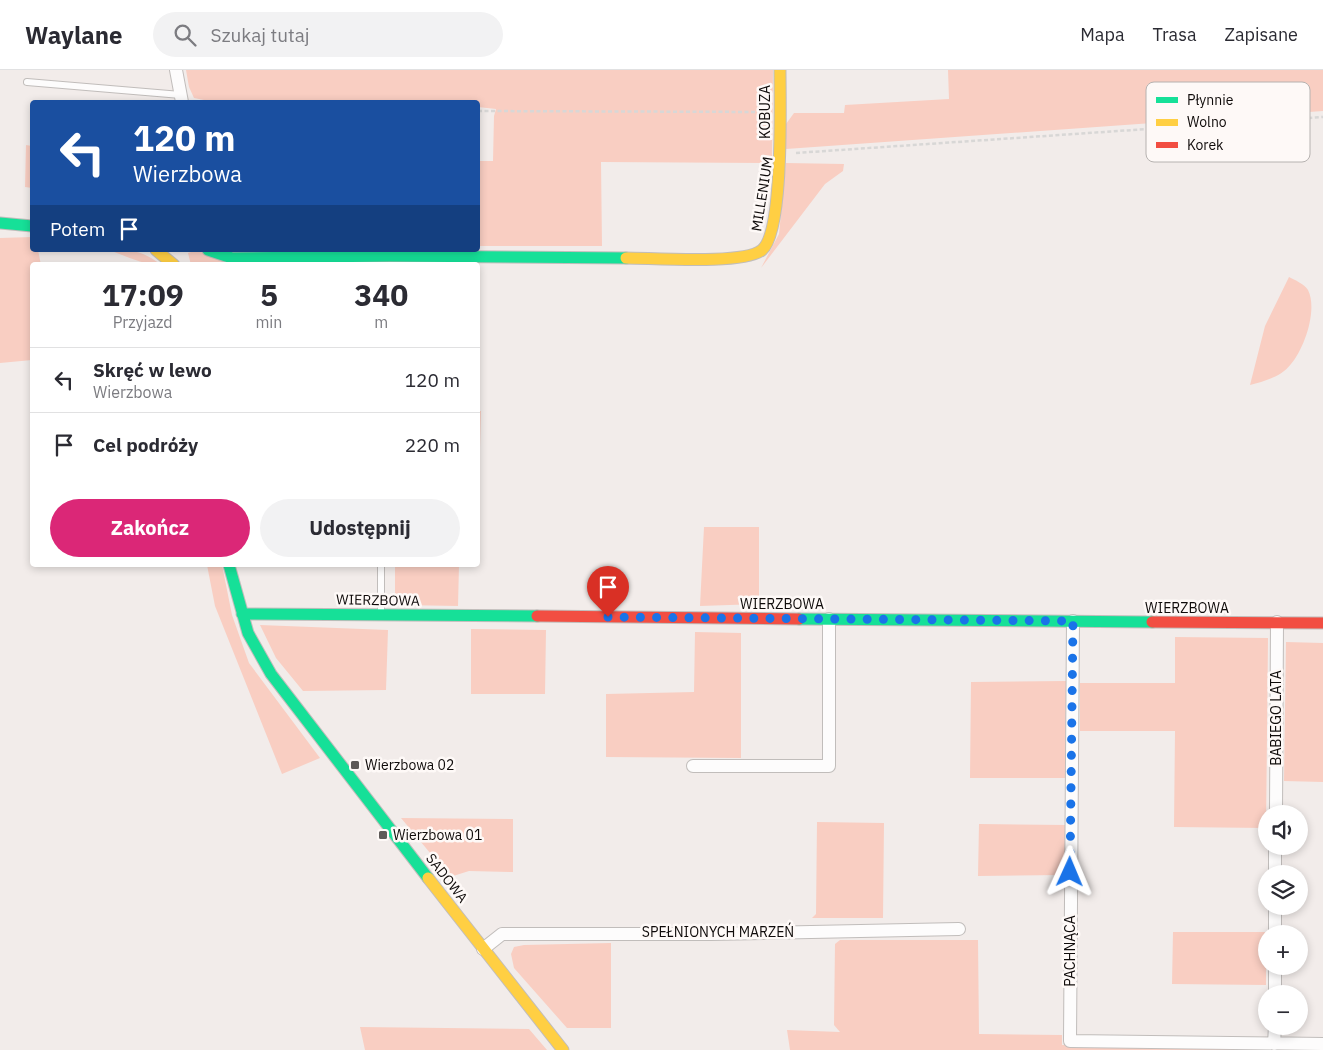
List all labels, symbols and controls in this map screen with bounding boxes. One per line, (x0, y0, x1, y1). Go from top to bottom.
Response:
search box (153, 12, 503, 57)
text: Waylane (25, 19, 123, 51)
icon: search (171, 21, 199, 49)
text: Szukaj tutaj (211, 23, 310, 47)
text: Mapa (1080, 23, 1125, 46)
text: Trasa (1153, 23, 1197, 46)
text: Zapisane (1225, 23, 1298, 46)
legend (1146, 82, 1310, 162)
street label: KOBUZA (756, 85, 774, 139)
text: Płynnie (1187, 91, 1234, 109)
text: Wolno (1187, 113, 1227, 131)
text: 120 m (133, 115, 236, 161)
icon: left (50, 120, 115, 185)
text: Korek (1187, 136, 1224, 154)
street label: MILLENIUM (747, 155, 777, 233)
text: Wierzbowa (133, 159, 242, 188)
icon: arrive (115, 215, 143, 243)
text: Potem (50, 217, 105, 241)
text: 17:09 (102, 275, 184, 314)
text: 5 (260, 275, 278, 314)
text: 340 (354, 275, 408, 314)
text: Przyjazd (113, 312, 173, 332)
text: min (255, 312, 282, 332)
text: m (374, 312, 388, 332)
text: Skręć w lewo (93, 358, 212, 382)
icon: left (50, 366, 78, 394)
text: 120 m (405, 368, 460, 392)
text: Wierzbowa (93, 382, 172, 402)
icon: arrive (50, 431, 78, 459)
text: Cel podróży (93, 433, 198, 457)
text: 220 m (405, 433, 460, 457)
button: Zakończ (50, 499, 250, 557)
button: Udostępnij (260, 499, 460, 557)
pin (587, 566, 629, 617)
icon: arrive (594, 573, 622, 601)
street label: WIERZBOWA (336, 590, 420, 610)
street label: WIERZBOWA (740, 595, 824, 613)
street label: WIERZBOWA (1145, 599, 1229, 617)
street label: BABIEGO LATA (1267, 670, 1285, 766)
place label: Wierzbowa 02 (365, 756, 454, 774)
marker: Wierzbowa 02 (349, 759, 361, 771)
map controls (1258, 805, 1308, 1035)
button: sound (1258, 805, 1308, 855)
place label: Wierzbowa 01 (393, 826, 482, 844)
marker: Wierzbowa 01 (377, 829, 389, 841)
position arrow (1043, 845, 1095, 897)
street label: SADOWA (422, 850, 472, 906)
button: layers (1258, 865, 1308, 915)
street label: PACHNĄCA (1061, 915, 1079, 987)
street label: SPEŁNIONYCH MARZEŃ (642, 922, 794, 941)
button: + (1258, 925, 1308, 975)
button: − (1258, 985, 1308, 1035)

